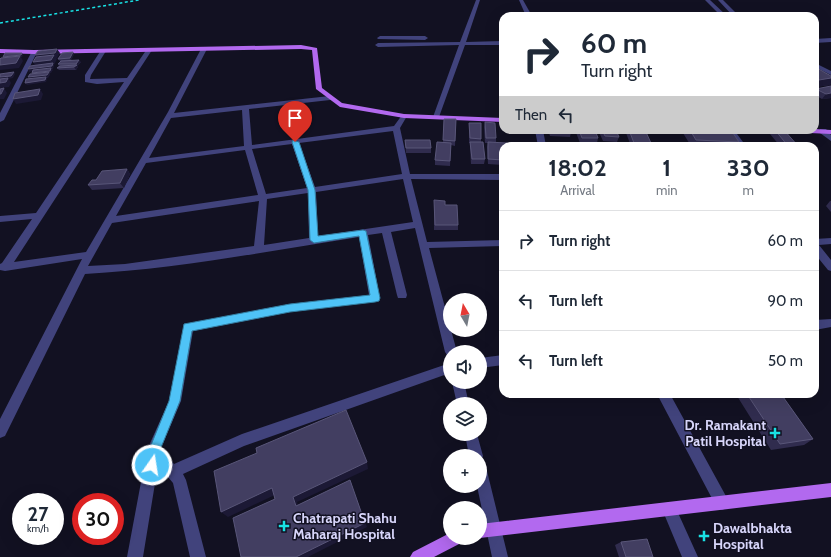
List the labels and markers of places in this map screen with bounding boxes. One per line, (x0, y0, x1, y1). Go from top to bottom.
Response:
pin (278, 101, 312, 142)
place label: Dr. Ramakant Patil Hospital (685, 416, 766, 450)
marker: Dr. Ramakant Patil Hospital (769, 427, 781, 439)
place label: Chatrapati Shahu Maharaj Hospital (293, 509, 397, 543)
place label: Dawalbhakta Hospital (713, 519, 792, 553)
marker: Chatrapati Shahu Maharaj Hospital (278, 520, 290, 532)
marker: Dawalbhakta Hospital (698, 530, 710, 542)

